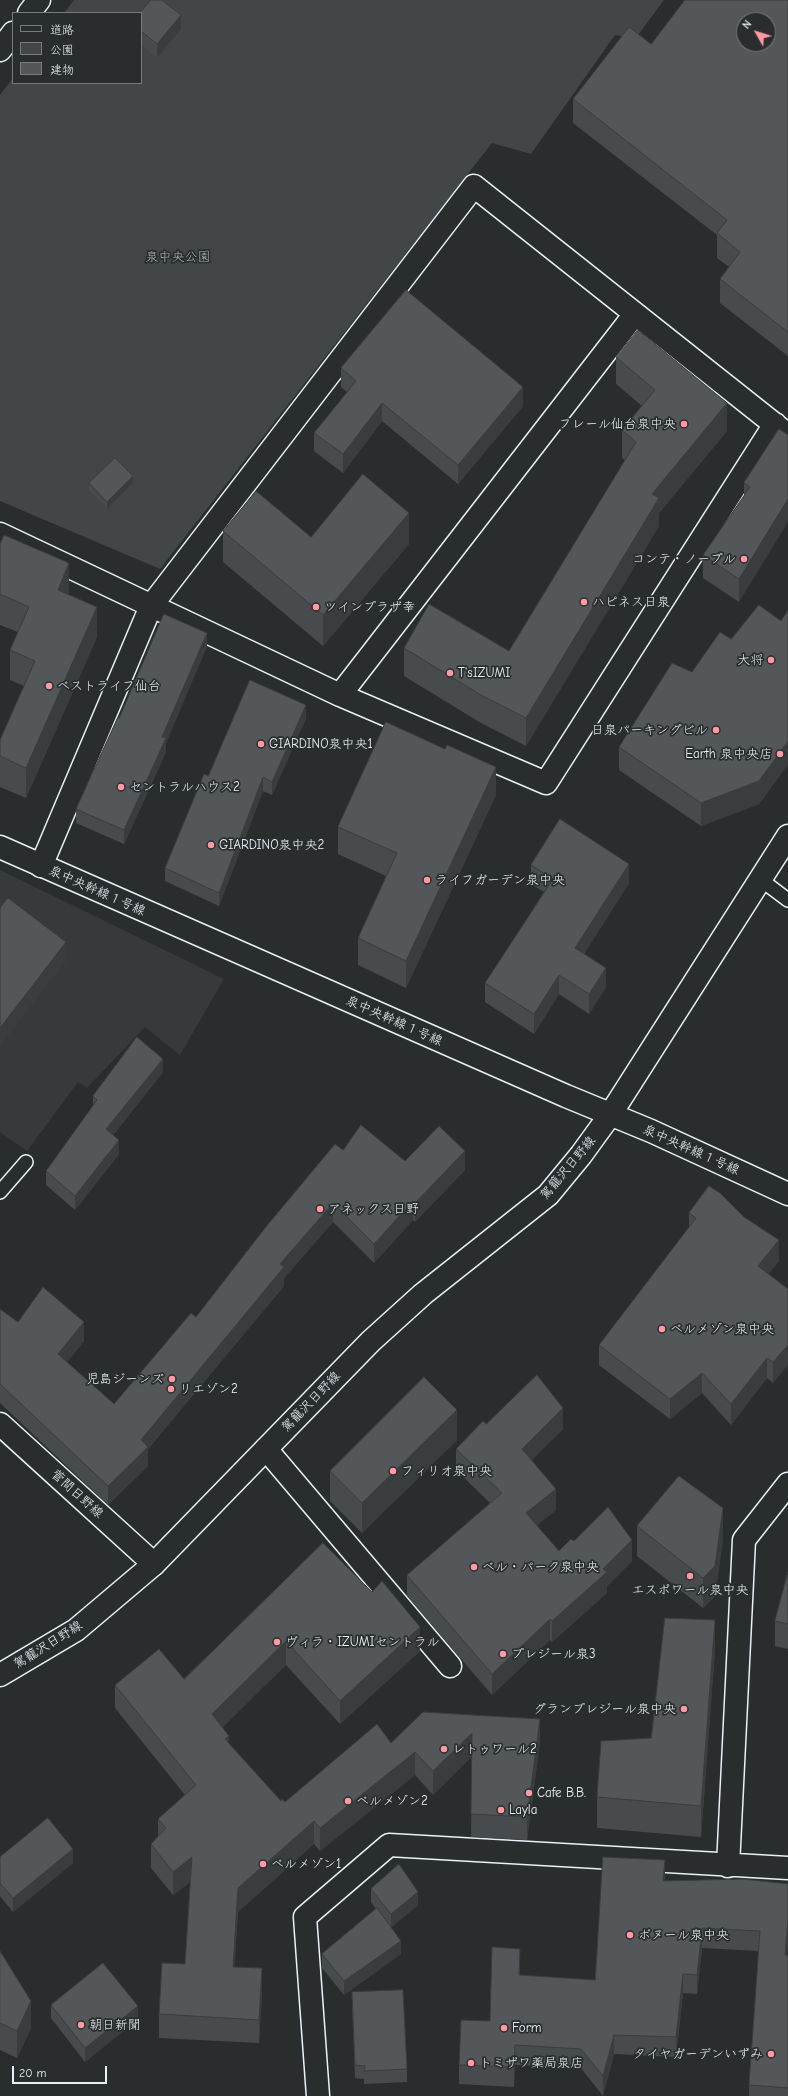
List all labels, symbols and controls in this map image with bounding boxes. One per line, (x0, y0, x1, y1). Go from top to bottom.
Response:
legend (12, 12, 142, 84)
north arrow (736, 12, 776, 52)
text: N (740, 18, 754, 32)
text: 道路 (50, 23, 74, 37)
text: 公園 (50, 43, 74, 57)
text: 建物 (50, 63, 74, 77)
park label: 泉中央公園 (146, 249, 210, 265)
place label: フレール仙台泉中央 (558, 416, 676, 432)
marker: フレール仙台泉中央 (679, 419, 689, 429)
place label: コンテ・ノーブル (632, 551, 736, 567)
marker: コンテ・ノーブル (739, 554, 749, 564)
place label: ハピネス日泉 (592, 594, 670, 610)
marker: ハピネス日泉 (579, 597, 589, 607)
place label: ツインプラザ幸 (324, 599, 415, 615)
marker: ツインプラザ幸 (311, 602, 321, 612)
place label: 大将 (737, 652, 763, 668)
marker: 大将 (766, 655, 776, 665)
place label: T'sIZUMI (458, 665, 510, 681)
marker: T'sIZUMI (445, 668, 455, 678)
place label: ベストライフ仙台 (57, 678, 161, 694)
marker: ベストライフ仙台 (44, 681, 54, 691)
place label: 日泉パーキングビル (591, 722, 708, 738)
marker: 日泉パーキングビル (711, 725, 721, 735)
place label: GIARDINO泉中央1 (269, 736, 373, 752)
marker: GIARDINO泉中央1 (256, 739, 266, 749)
place label: Earth 泉中央店 (685, 746, 772, 762)
marker: Earth 泉中央店 (775, 749, 785, 759)
place label: セントラルハウス2 (129, 779, 240, 795)
marker: セントラルハウス2 (116, 782, 126, 792)
place label: GIARDINO泉中央2 (219, 837, 324, 853)
marker: GIARDINO泉中央2 (206, 840, 216, 850)
street label: 泉中央幹線１号線 (46, 863, 148, 919)
place label: ライフガーデン泉中央 (435, 872, 565, 888)
marker: ライフガーデン泉中央 (422, 875, 432, 885)
street label: 泉中央幹線１号線 (343, 993, 445, 1049)
street label: 泉中央幹線１号線 (640, 1122, 742, 1178)
street label: 駕籠沢日野線 (537, 1133, 599, 1203)
place label: アネックス日野 (328, 1201, 419, 1217)
marker: アネックス日野 (315, 1204, 325, 1214)
place label: ベルメゾン泉中央 (670, 1321, 774, 1337)
marker: ベルメゾン泉中央 (657, 1324, 667, 1334)
street label: 駕籠沢日野線 (278, 1369, 344, 1435)
place label: 児島ジーンズ (86, 1371, 164, 1387)
marker: 児島ジーンズ (167, 1374, 177, 1384)
place label: リエゾン2 (179, 1381, 238, 1397)
marker: リエゾン2 (166, 1384, 176, 1394)
place label: フィリオ泉中央 (401, 1463, 492, 1479)
street label: 菅間日野線 (48, 1466, 106, 1522)
marker: フィリオ泉中央 (388, 1466, 398, 1476)
place label: ベル・パーク泉中央 (482, 1559, 599, 1575)
marker: ベル・パーク泉中央 (469, 1562, 479, 1572)
marker: エスポワール泉中央 (685, 1571, 695, 1581)
place label: エスポワール泉中央 (632, 1582, 748, 1598)
street label: 駕籠沢日野線 (11, 1618, 85, 1672)
place label: ヴィラ・IZUMIセントラル (285, 1634, 440, 1650)
marker: ヴィラ・IZUMIセントラル (272, 1637, 282, 1647)
place label: プレジール泉3 (511, 1646, 596, 1662)
marker: プレジール泉3 (498, 1649, 508, 1659)
place label: グランプレジール泉中央 (533, 1701, 676, 1717)
marker: グランプレジール泉中央 (679, 1704, 689, 1714)
place label: レトゥワール2 (452, 1741, 537, 1757)
marker: レトゥワール2 (439, 1744, 449, 1754)
place label: Cafe B.B. (537, 1785, 586, 1801)
marker: Cafe B.B. (524, 1788, 534, 1798)
place label: ベルメゾン2 (356, 1793, 428, 1809)
marker: ベルメゾン2 (343, 1796, 353, 1806)
place label: Layla (509, 1802, 537, 1818)
marker: Layla (496, 1805, 506, 1815)
place label: ベルメゾン1 (271, 1856, 341, 1872)
marker: ベルメゾン1 (258, 1859, 268, 1869)
place label: ボヌール泉中央 (638, 1927, 729, 1943)
marker: ボヌール泉中央 (625, 1930, 635, 1940)
place label: 朝日新聞 (89, 2017, 141, 2033)
marker: 朝日新聞 (76, 2020, 86, 2030)
place label: Form (512, 2020, 542, 2036)
marker: Form (499, 2023, 509, 2033)
place label: タイヤガーデンいずみ (633, 2046, 763, 2062)
marker: タイヤガーデンいずみ (766, 2049, 776, 2059)
place label: トミザワ薬局泉店 (479, 2055, 583, 2071)
scale bar (14, 2058, 109, 2084)
marker: トミザワ薬局泉店 (466, 2058, 476, 2068)
text: 20 m (19, 2066, 47, 2080)

